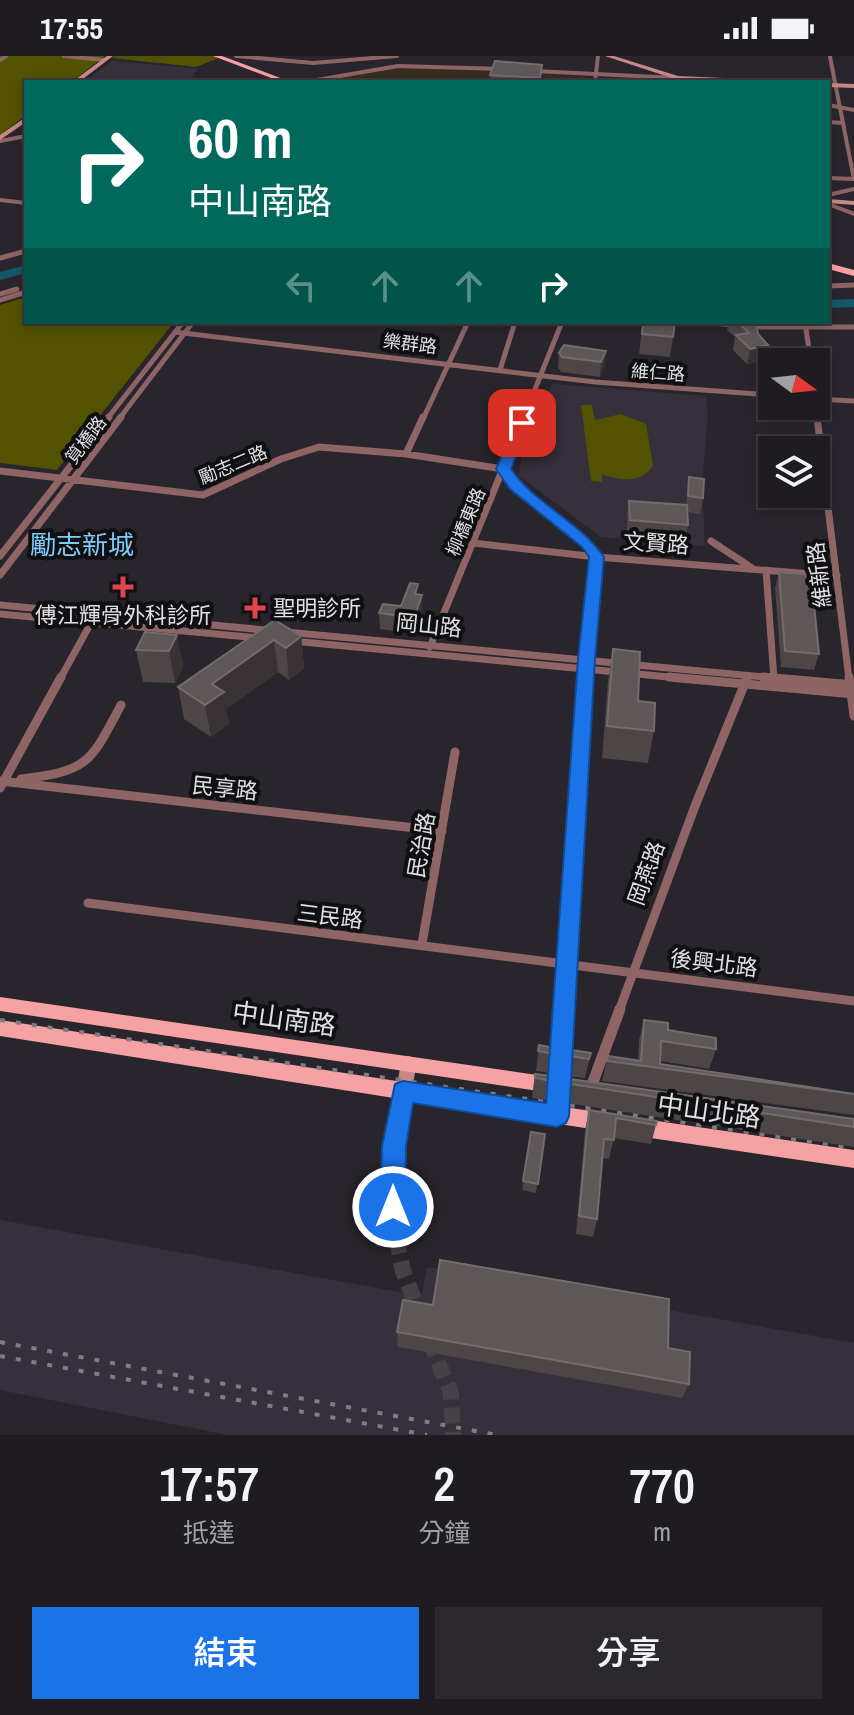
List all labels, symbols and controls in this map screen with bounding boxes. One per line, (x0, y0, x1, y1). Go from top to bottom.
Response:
text: 17:55 (40, 8, 103, 48)
text: 60 m (188, 100, 293, 175)
icon: right (56, 112, 160, 216)
text: 中山南路 (188, 177, 332, 225)
icon: left (279, 264, 323, 308)
icon: ahead (363, 264, 407, 308)
icon: ahead (447, 264, 491, 308)
icon: right (531, 264, 575, 308)
street label: 樂群路 (382, 328, 438, 359)
north arrow (758, 348, 830, 420)
map controls (758, 348, 830, 508)
street label: 維仁路 (630, 358, 686, 387)
pin (488, 389, 556, 457)
icon: arrive (500, 401, 544, 445)
street label: 筧橋路 (59, 411, 112, 469)
button: layers (758, 436, 830, 508)
street label: 勵志二路 (195, 439, 271, 490)
street label: 柳橋東路 (440, 484, 491, 560)
street label: 文賢路 (622, 526, 690, 560)
district label: 勵志新城 (30, 527, 134, 562)
street label: 維新路 (800, 540, 838, 610)
marker: 傅江輝骨外科診所 (112, 576, 134, 598)
place label: 聖明診所 (273, 593, 361, 623)
marker: 聖明診所 (244, 597, 266, 619)
place label: 傅江輝骨外科診所 (35, 600, 211, 630)
street label: 岡山路 (395, 607, 463, 643)
street label: 民享路 (191, 770, 259, 806)
street label: 民治路 (400, 810, 442, 880)
street label: 岡燕路 (621, 837, 671, 909)
street label: 三民路 (295, 897, 365, 935)
street label: 後興北路 (668, 943, 760, 983)
street label: 中山南路 (230, 994, 338, 1043)
street label: 中山北路 (655, 1086, 763, 1135)
position arrow (351, 1165, 435, 1249)
text: 17:57 (159, 1451, 259, 1516)
text: 2 (433, 1451, 455, 1516)
text: 770 (629, 1453, 695, 1518)
text: m (653, 1514, 671, 1549)
text: 抵達 (183, 1515, 235, 1550)
text: 分鐘 (418, 1515, 470, 1550)
button: 結束 (32, 1607, 419, 1699)
button: 分享 (435, 1607, 822, 1699)

